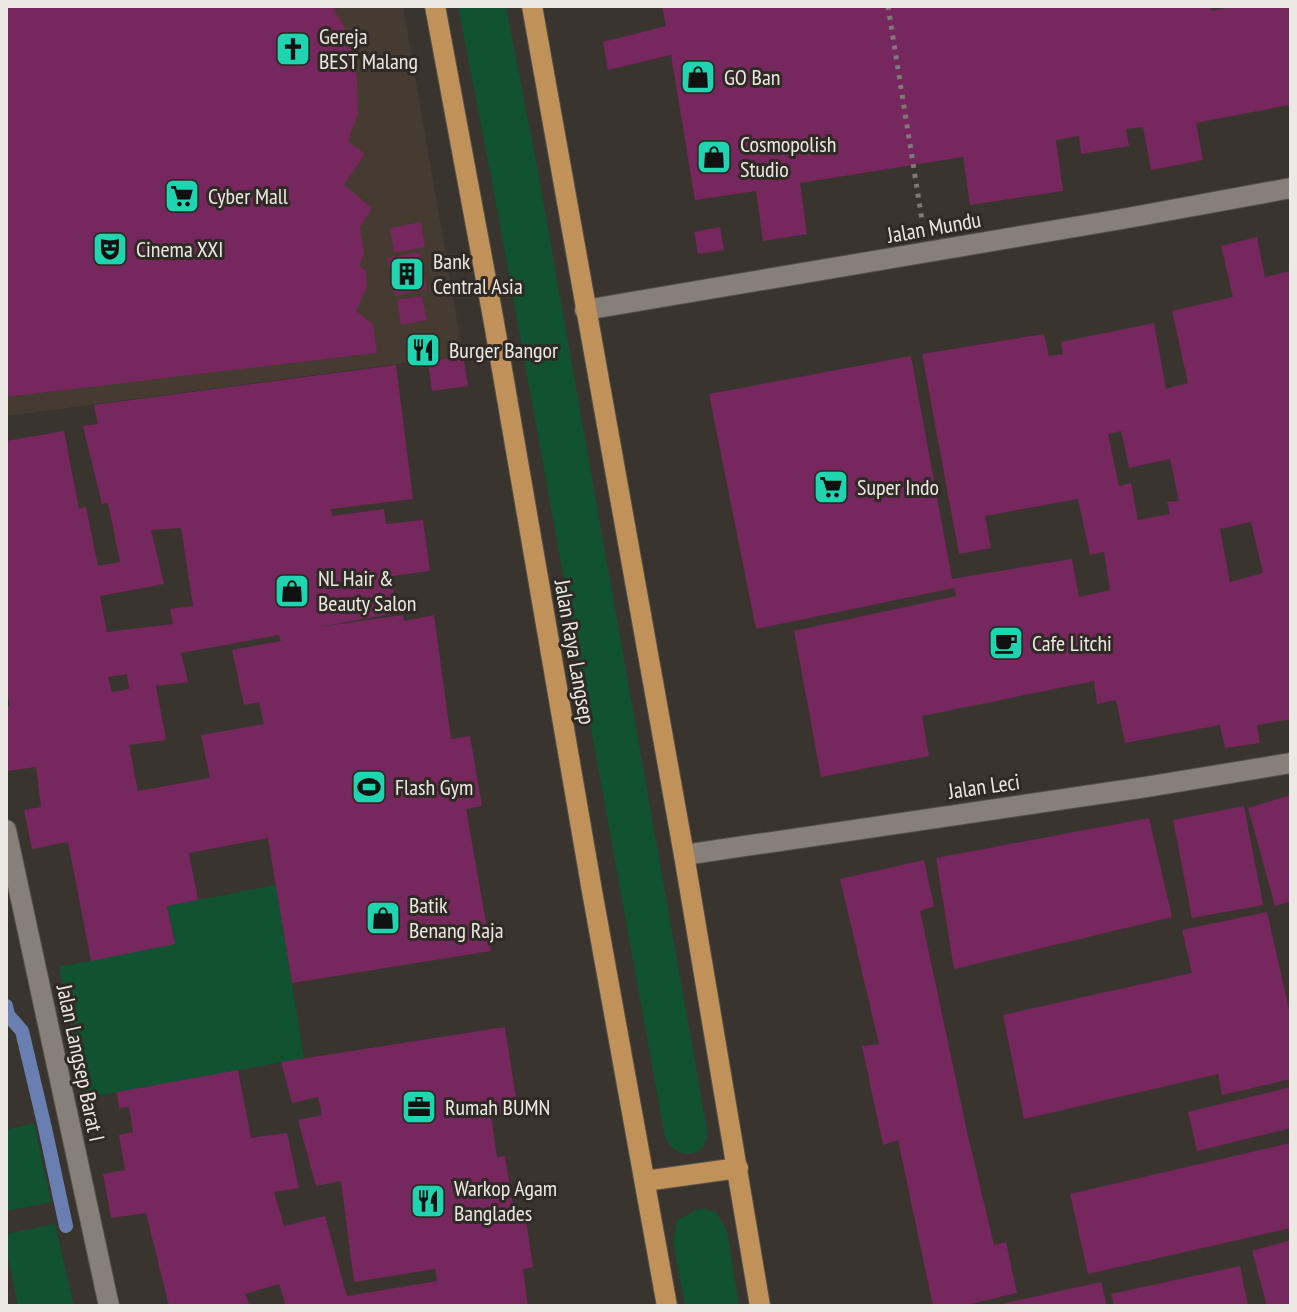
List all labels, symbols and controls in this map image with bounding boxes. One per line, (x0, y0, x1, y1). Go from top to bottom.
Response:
place label: Gereja BEST Malang (319, 22, 418, 75)
church icon: Gereja BEST Malang (274, 30, 312, 68)
shop icon: GO Ban (679, 58, 717, 96)
place label: GO Ban (724, 63, 780, 91)
place label: Cosmopolish Studio (740, 130, 836, 183)
shop icon: Cosmopolish Studio (695, 138, 733, 176)
supermarket icon: Cyber Mall (163, 177, 201, 215)
place label: Cyber Mall (208, 182, 289, 210)
street label: Jalan Mundu (884, 205, 983, 249)
theatre icon: Cinema XXI (91, 230, 129, 268)
place label: Cinema XXI (136, 235, 223, 263)
place label: Bank Central Asia (433, 247, 523, 300)
building icon: Bank Central Asia (388, 255, 426, 293)
restaurant icon: Burger Bangor (404, 331, 442, 369)
place label: Burger Bangor (449, 336, 558, 364)
supermarket icon: Super Indo (812, 468, 850, 506)
place label: Super Indo (857, 473, 939, 501)
place label: NL Hair & Beauty Salon (318, 564, 417, 617)
shop icon: NL Hair & Beauty Salon (273, 572, 311, 610)
street label: Jalan Raya Langsep (548, 577, 601, 726)
cafe icon: Cafe Litchi (987, 624, 1025, 662)
place label: Cafe Litchi (1032, 629, 1112, 657)
street label: Jalan Leci (945, 767, 1022, 805)
sports icon: Flash Gym (350, 768, 388, 806)
place label: Flash Gym (395, 773, 473, 801)
place label: Batik Benang Raja (409, 891, 504, 944)
shop icon: Batik Benang Raja (364, 899, 402, 937)
street label: Jalan Langsep Barat I (50, 981, 111, 1144)
office icon: Rumah BUMN (400, 1088, 438, 1126)
place label: Rumah BUMN (445, 1093, 550, 1121)
place label: Warkop Agam Banglades (454, 1174, 557, 1227)
restaurant icon: Warkop Agam Banglades (409, 1182, 447, 1220)

